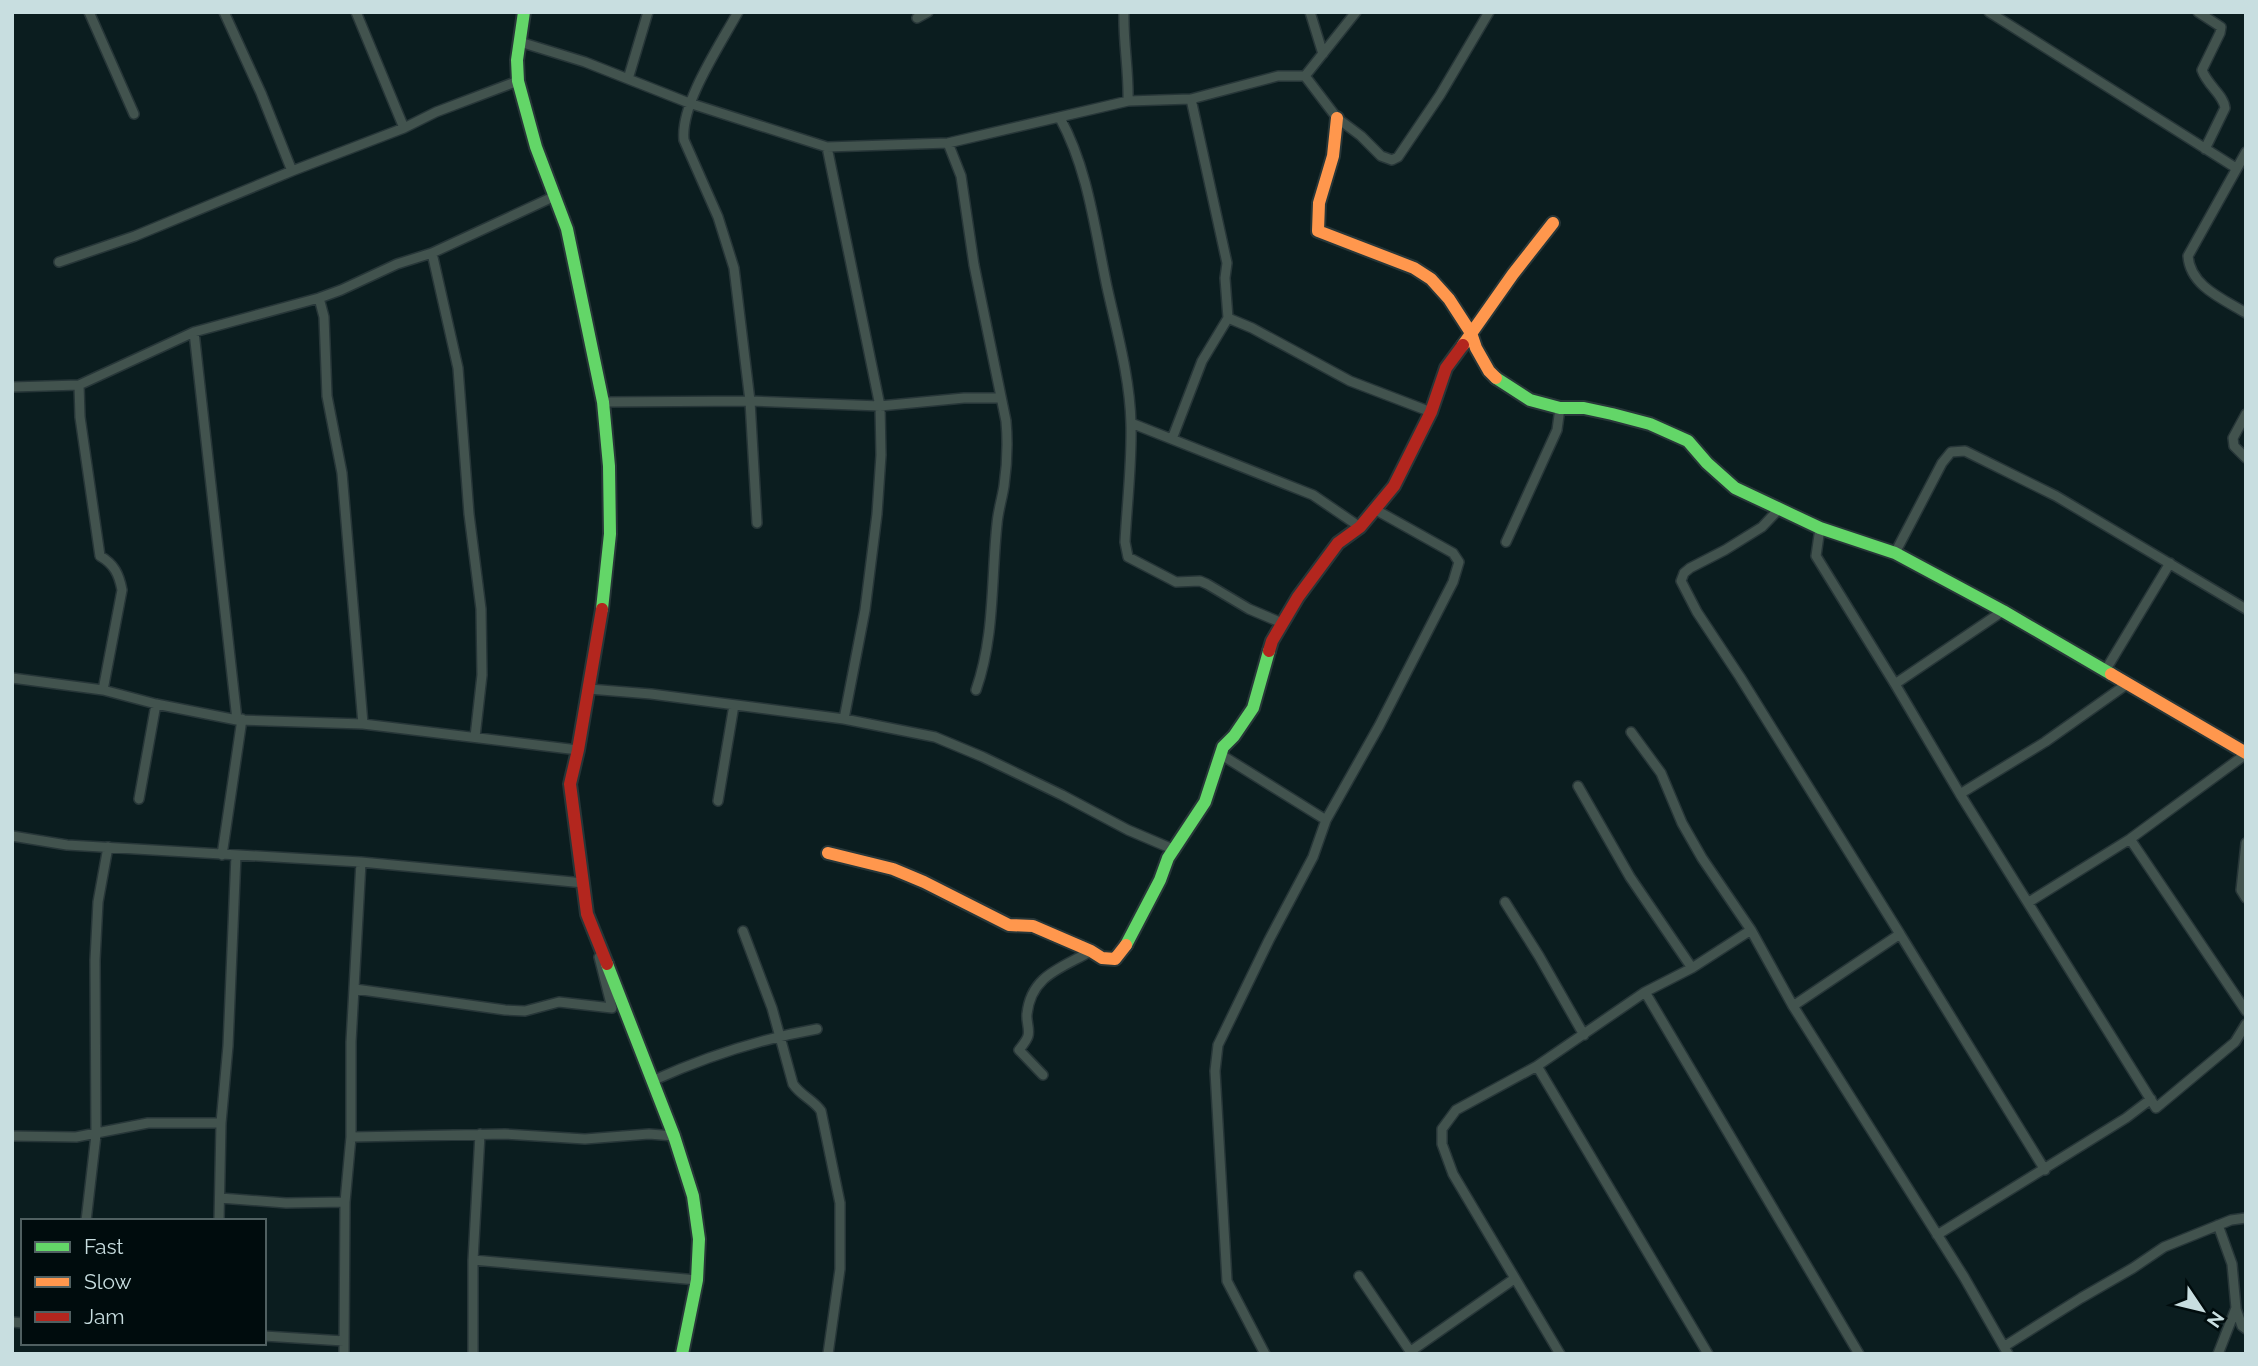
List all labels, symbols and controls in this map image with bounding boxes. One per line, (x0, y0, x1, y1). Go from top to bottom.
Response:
legend (21, 1219, 266, 1345)
text: Fast (84, 1234, 124, 1259)
text: Slow (84, 1269, 132, 1294)
north arrow (2167, 1275, 2237, 1345)
text: Jam (84, 1304, 125, 1329)
text: N (2203, 1308, 2229, 1332)

